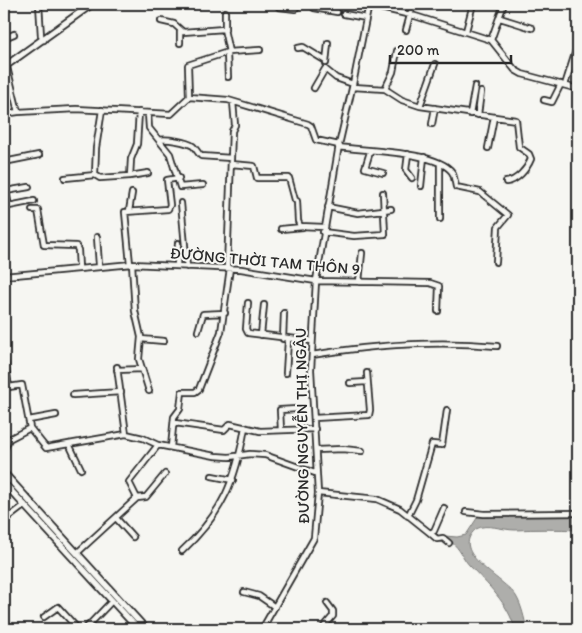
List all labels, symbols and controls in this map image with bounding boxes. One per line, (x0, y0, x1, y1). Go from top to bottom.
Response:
scale bar (390, 32, 511, 64)
text: 200 m (397, 41, 440, 59)
street label: ĐƯỜNG THỜI TAM THÔN 9 (169, 243, 361, 279)
street label: ĐƯỜNG NGUYỄN THỊ NGÂU (290, 328, 313, 524)

